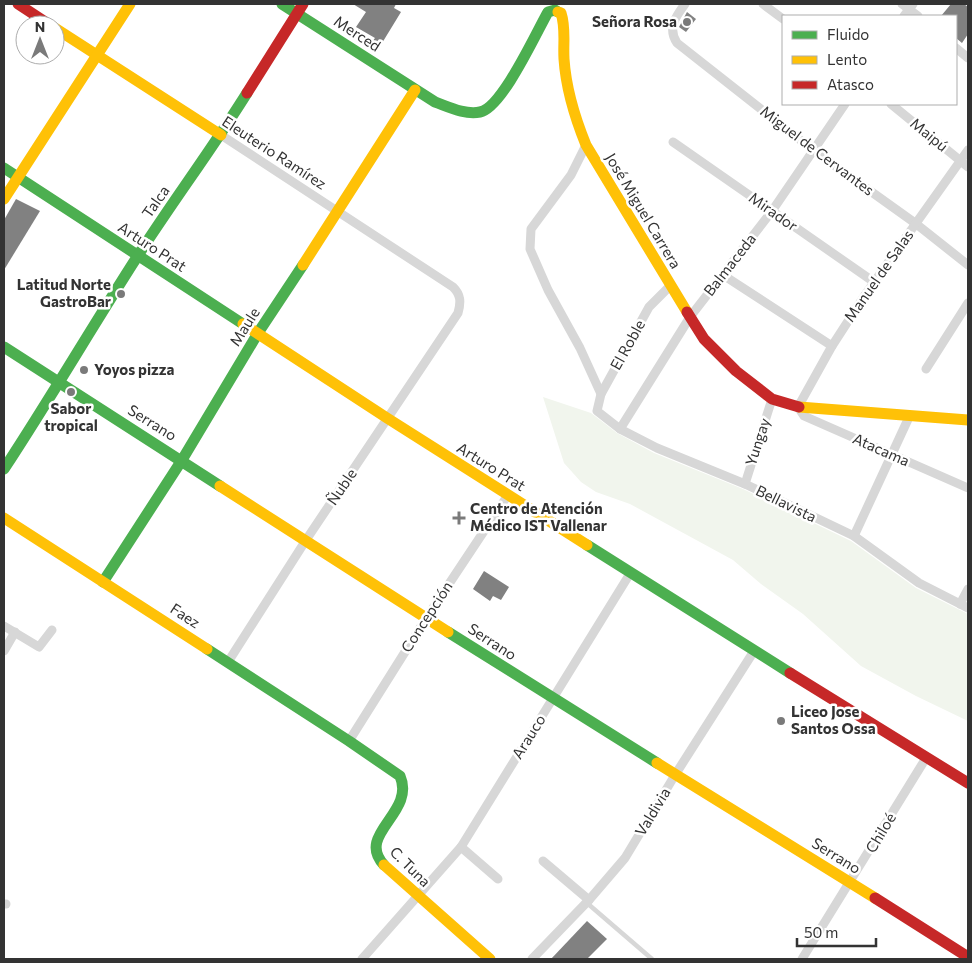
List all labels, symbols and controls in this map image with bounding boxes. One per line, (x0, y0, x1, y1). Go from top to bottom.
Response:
street label: Merced (331, 11, 384, 55)
place label: Señora Rosa (592, 12, 677, 30)
north arrow (15, 15, 65, 65)
legend (782, 15, 957, 105)
marker: Señora Rosa (681, 16, 693, 28)
text: N (35, 18, 45, 35)
text: Fluido (827, 25, 869, 43)
text: Lento (827, 50, 867, 68)
text: Atasco (827, 75, 874, 93)
street label: Miguel de Cervantes (757, 102, 878, 199)
street label: Eleuterio Ramírez (219, 112, 330, 193)
street label: Maipú (907, 114, 952, 155)
street label: José Miguel Carrera (602, 149, 685, 272)
street label: Talca (138, 182, 173, 221)
street label: Mirador (746, 188, 801, 234)
street label: Arturo Prat (115, 217, 190, 275)
street label: Manuel de Salas (840, 226, 917, 325)
street label: Balmaceda (699, 230, 759, 299)
place label: Latitud Norte GastroBar (17, 275, 111, 310)
marker: Latitud Norte GastroBar (115, 288, 127, 300)
street label: Maule (225, 304, 263, 349)
street label: El Roble (606, 316, 648, 373)
place label: Yoyos pizza (94, 360, 175, 378)
marker: Yoyos pizza (78, 364, 90, 376)
marker: Sabor tropical (65, 386, 77, 398)
place label: Sabor tropical (44, 399, 98, 434)
street label: Serrano (125, 400, 180, 444)
street label: Yungay (741, 415, 773, 468)
street label: Atacama (850, 429, 912, 470)
street label: Arturo Prat (454, 438, 529, 494)
street label: Ñuble (322, 465, 360, 508)
street label: Bellavista (753, 481, 820, 525)
place label: Centro de Atención Médico IST Vallenar (470, 499, 607, 534)
marker: Centro de Atención Médico IST Vallenar (452, 511, 466, 525)
street label: Concepción (397, 578, 456, 655)
street label: Faez (167, 599, 204, 631)
street label: Serrano (465, 619, 520, 663)
place label: Liceo Jose Santos Ossa (791, 702, 876, 737)
street label: Arauco (508, 711, 549, 762)
marker: Liceo Jose Santos Ossa (775, 715, 787, 727)
street label: Valdivia (631, 784, 674, 839)
street label: Chiloé (861, 809, 899, 856)
street label: Serrano (809, 833, 864, 877)
street label: C. Tuna (387, 842, 435, 890)
scale bar (797, 916, 876, 948)
text: 50 m (804, 923, 838, 941)

